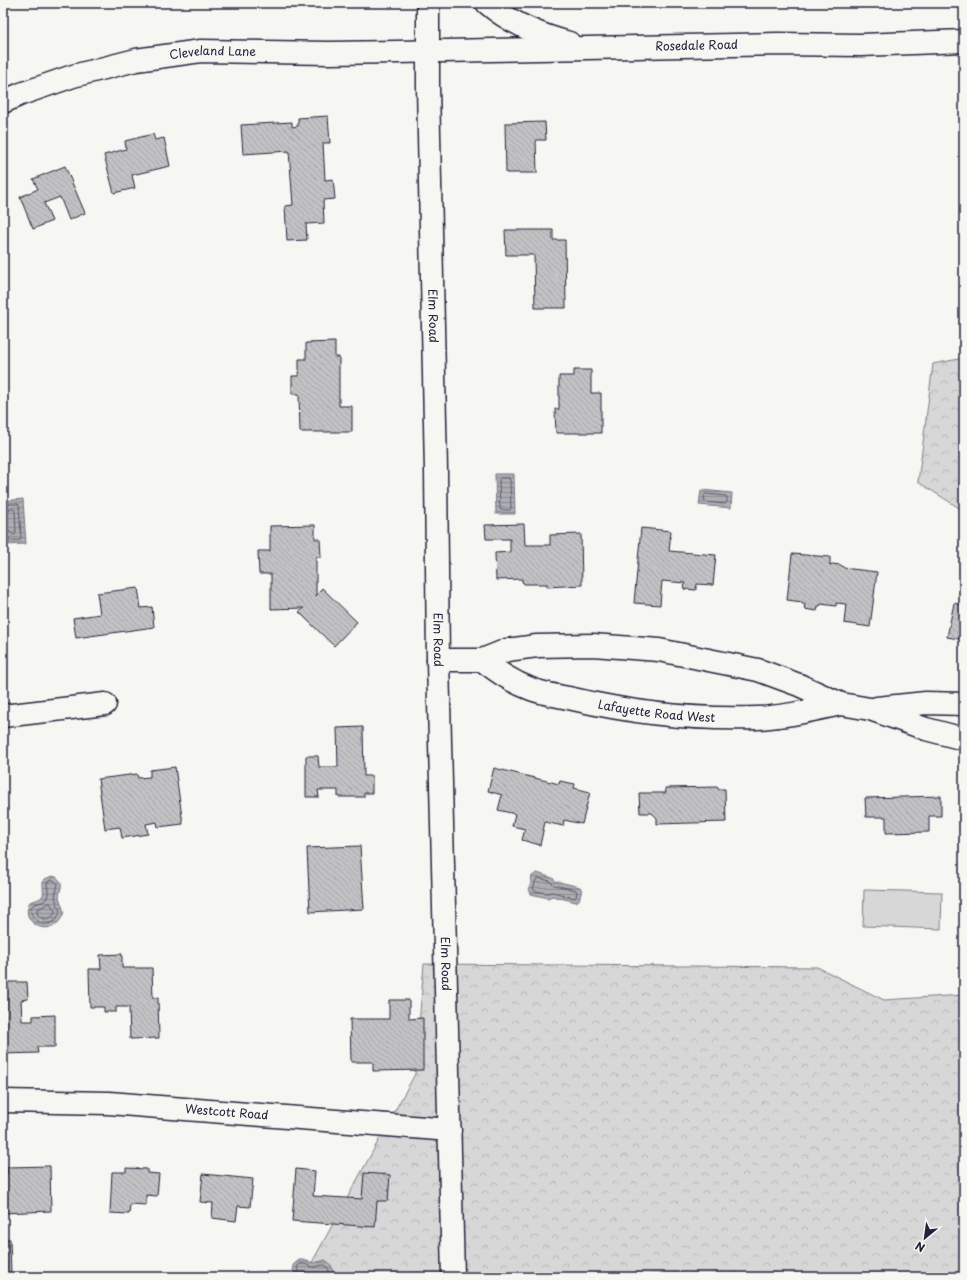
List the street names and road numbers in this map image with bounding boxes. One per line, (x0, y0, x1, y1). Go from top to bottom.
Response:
street label: Rosedale Road (655, 35, 738, 55)
street label: Cleveland Lane (168, 41, 256, 63)
street label: Elm Road (424, 289, 443, 343)
street label: Elm Road (430, 613, 448, 667)
street label: Lafayette Road West (597, 695, 716, 726)
street label: Elm Road (437, 936, 456, 991)
street label: Westcott Road (184, 1099, 269, 1124)

